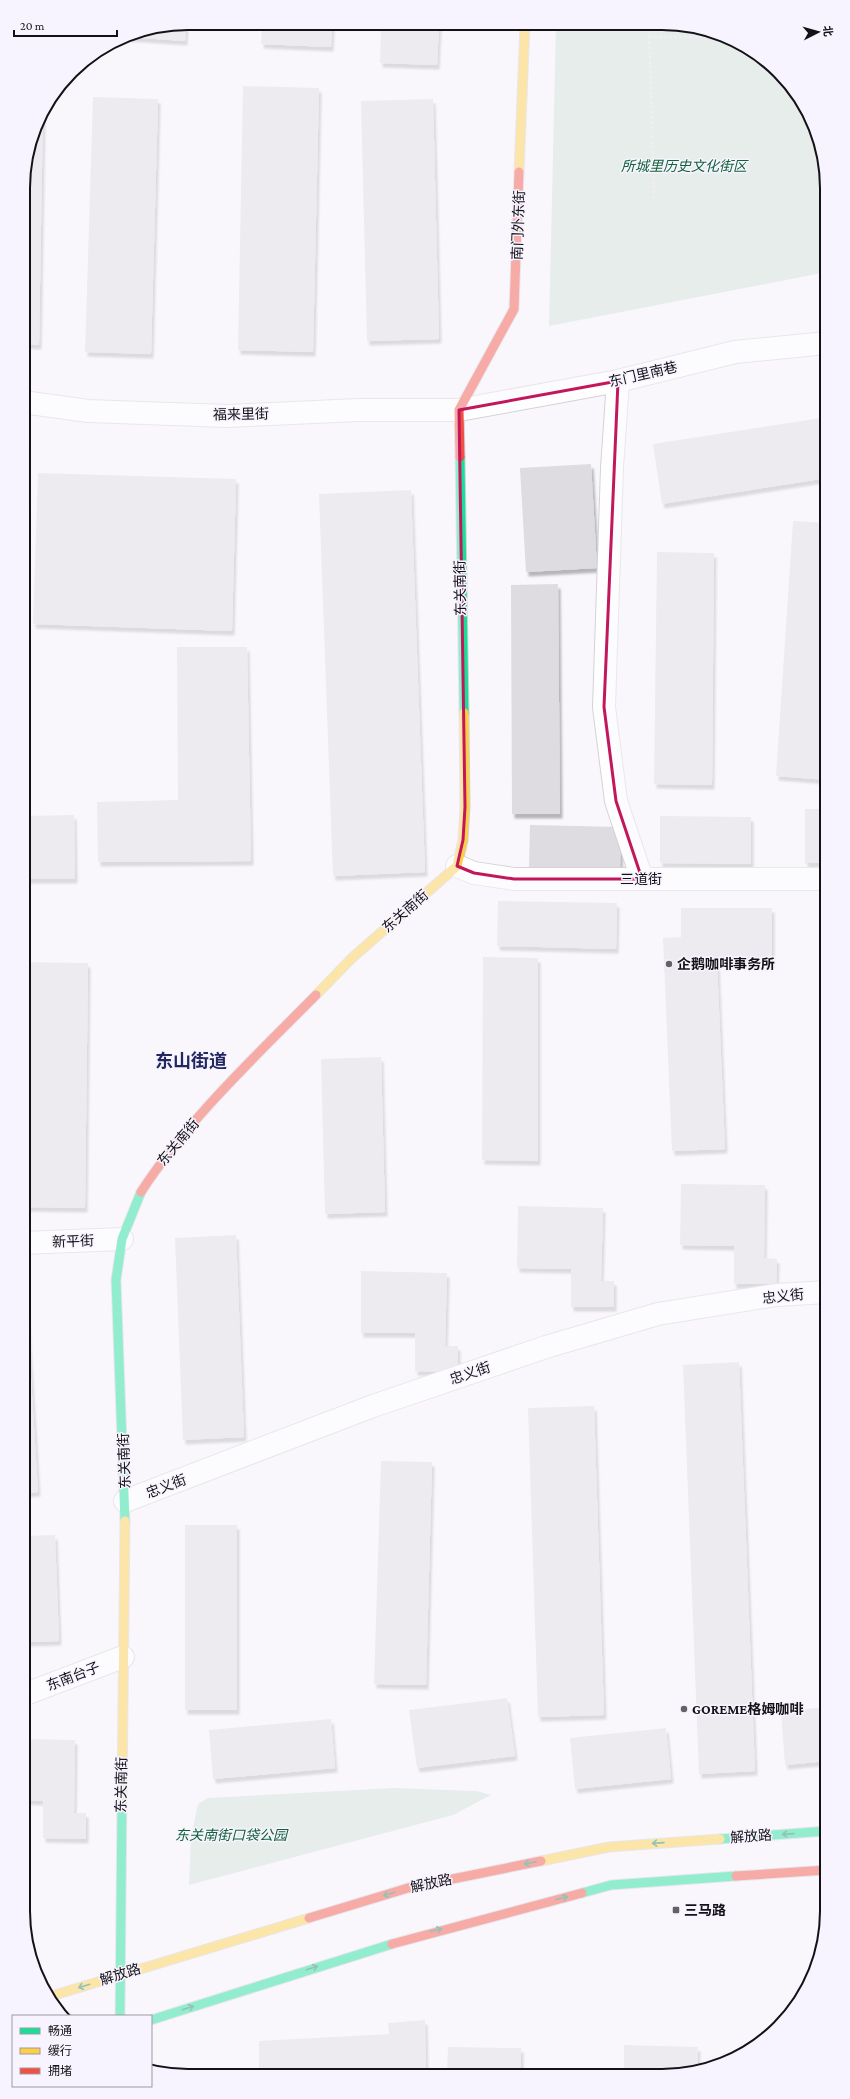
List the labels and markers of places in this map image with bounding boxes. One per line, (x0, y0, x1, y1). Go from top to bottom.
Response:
place label: 企鹅咖啡事务所 (677, 956, 775, 972)
marker: 企鹅咖啡事务所 (664, 959, 674, 969)
place label: GOREME格姆咖啡 (692, 1701, 804, 1717)
marker: GOREME格姆咖啡 (679, 1704, 689, 1714)
place label: 三马路 (684, 1902, 726, 1918)
marker: 三马路 (671, 1905, 681, 1915)

